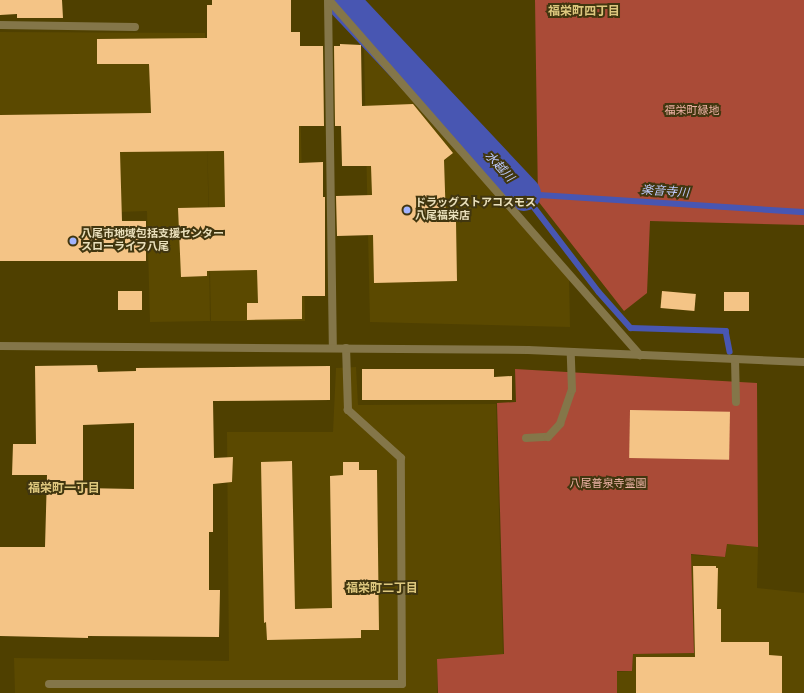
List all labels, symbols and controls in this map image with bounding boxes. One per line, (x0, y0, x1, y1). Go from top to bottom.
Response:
district label: 福栄町四丁目 (548, 5, 620, 19)
park label: 福栄町緑地 (665, 104, 719, 118)
water label: 水越川 (481, 149, 517, 185)
water label: 楽音寺川 (641, 183, 689, 201)
place label: ドラッグストアコスモス 八尾福栄店 (415, 197, 536, 223)
marker: ドラッグストアコスモス 八尾福栄店 (402, 205, 412, 215)
place label: 八尾市地域包括支援センター スローライフ八尾 (81, 228, 224, 254)
marker: 八尾市地域包括支援センター スローライフ八尾 (68, 236, 78, 246)
park label: 八尾普泉寺霊園 (570, 477, 646, 491)
district label: 福栄町一丁目 (28, 482, 100, 496)
district label: 福栄町二丁目 (346, 582, 418, 596)

